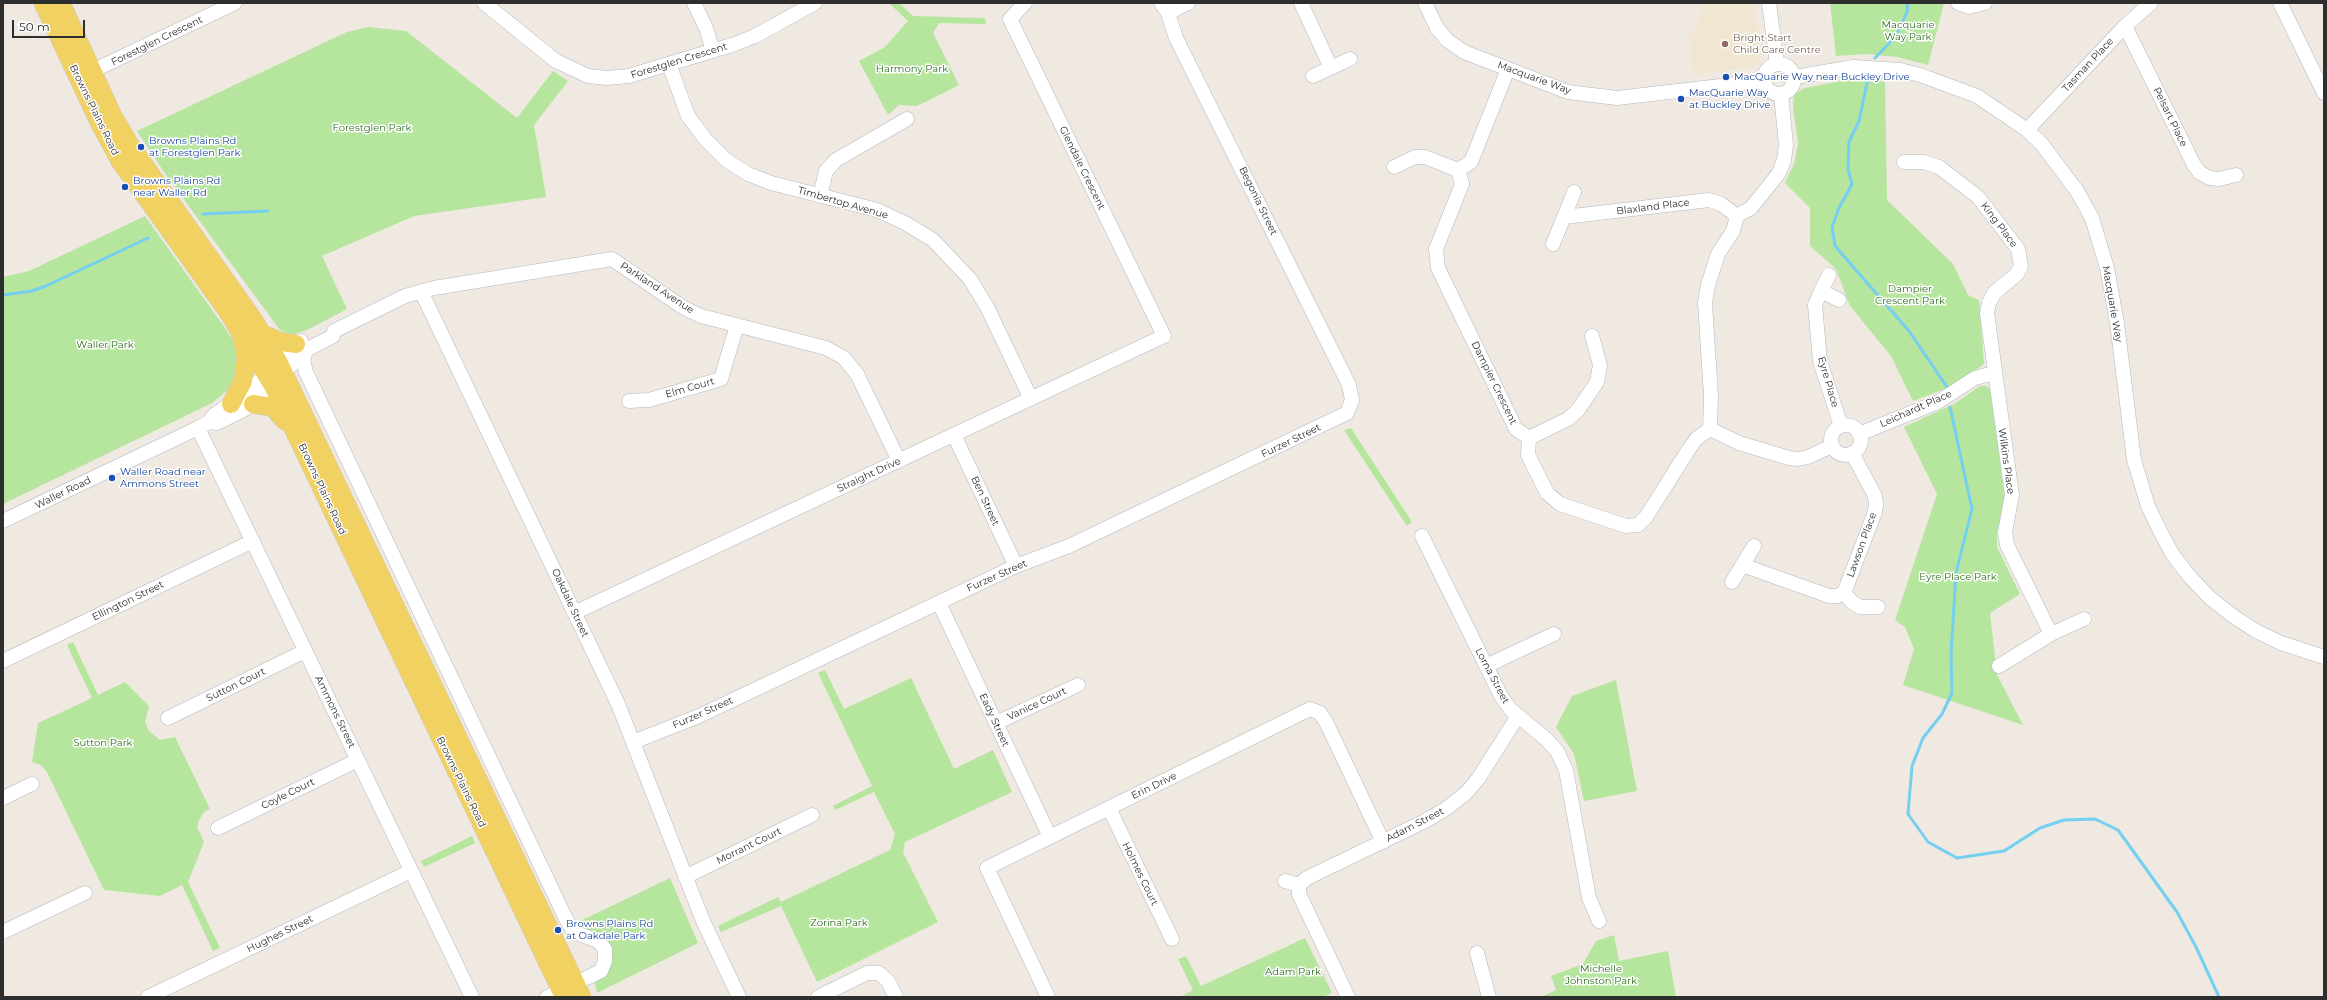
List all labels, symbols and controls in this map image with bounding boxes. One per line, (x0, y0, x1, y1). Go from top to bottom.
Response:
scale bar (14, 12, 87, 38)
street label: Forestglen Crescent (109, 14, 205, 68)
text: 50 m (19, 19, 50, 34)
park label: Macquarie Way Park (1881, 19, 1935, 42)
place label: Bright Start Child Care Centre (1733, 32, 1821, 56)
street label: Tasman Place (2060, 36, 2116, 94)
marker: Bright Start Child Care Centre (1720, 39, 1730, 49)
street label: Forestglen Crescent (629, 41, 729, 81)
street label: Macquarie Way (1496, 59, 1572, 97)
street label: Browns Plains Road (67, 63, 121, 157)
park label: Harmony Park (876, 63, 948, 75)
place label: MacQuarie Way near Buckley Drive (1734, 71, 1910, 83)
marker: MacQuarie Way near Buckley Drive (1721, 72, 1731, 82)
street label: Pelsart Place (2150, 85, 2190, 149)
place label: MacQuarie Way at Buckley Drive (1689, 87, 1770, 110)
marker: MacQuarie Way at Buckley Drive (1676, 94, 1686, 104)
park label: Forestglen Park (333, 122, 411, 134)
street label: Glendale Crescent (1057, 124, 1107, 212)
place label: Browns Plains Rd at Forestglen Park (149, 135, 240, 158)
marker: Browns Plains Rd at Forestglen Park (136, 142, 146, 152)
street label: Begonia Street (1236, 165, 1280, 237)
place label: Browns Plains Rd near Waller Rd (133, 175, 220, 198)
marker: Browns Plains Rd near Waller Rd (120, 182, 130, 192)
street label: Timbertop Avenue (797, 184, 889, 222)
street label: Blaxland Place (1616, 197, 1690, 217)
street label: King Place (1978, 200, 2020, 250)
street label: Parkland Avenue (618, 260, 696, 316)
street label: Macquarie Way (2099, 265, 2125, 343)
park label: Dampier Crescent Park (1875, 283, 1945, 306)
park label: Waller Park (76, 339, 134, 351)
street label: Dampier Crescent (1469, 339, 1519, 427)
street label: Eyre Place (1815, 355, 1841, 409)
street label: Elm Court (664, 375, 716, 401)
street label: Leichardt Place (1878, 388, 1954, 430)
street label: Furzer Street (1259, 421, 1323, 461)
street label: Wilkins Place (1995, 427, 2017, 495)
street label: Browns Plains Road (296, 441, 348, 537)
street label: Straight Drive (835, 455, 903, 495)
place label: Waller Road near Ammons Street (120, 466, 206, 490)
marker: Waller Road near Ammons Street (107, 473, 117, 483)
street label: Waller Road (33, 474, 93, 512)
street label: Ben Street (968, 474, 1002, 528)
street label: Lawson Place (1845, 511, 1879, 579)
street label: Furzer Street (965, 557, 1029, 595)
street label: Oakdale Street (549, 567, 591, 639)
park label: Eyre Place Park (1919, 571, 1997, 583)
street label: Ellington Street (90, 578, 166, 624)
street label: Lorna Street (1472, 646, 1512, 706)
street label: Sutton Court (204, 665, 268, 705)
street label: Ammons Street (312, 674, 358, 750)
street label: Vanice Court (1005, 685, 1069, 723)
street label: Eady Street (976, 691, 1012, 749)
street label: Furzer Street (671, 694, 735, 732)
street label: Browns Plains Road (434, 735, 488, 829)
park label: Sutton Park (73, 737, 133, 749)
street label: Erin Drive (1129, 770, 1179, 802)
street label: Coyle Court (259, 776, 317, 812)
street label: Adam Street (1384, 805, 1446, 845)
street label: Morrant Court (715, 825, 783, 867)
street label: Holmes Court (1119, 840, 1161, 908)
street label: Hughes Street (245, 913, 315, 955)
park label: Zorina Park (810, 917, 868, 929)
place label: Browns Plains Rd at Oakdale Park (566, 918, 653, 942)
marker: Browns Plains Rd at Oakdale Park (553, 925, 563, 935)
park label: Michelle Johnston Park (1565, 963, 1637, 986)
park label: Adam Park (1265, 966, 1321, 978)

